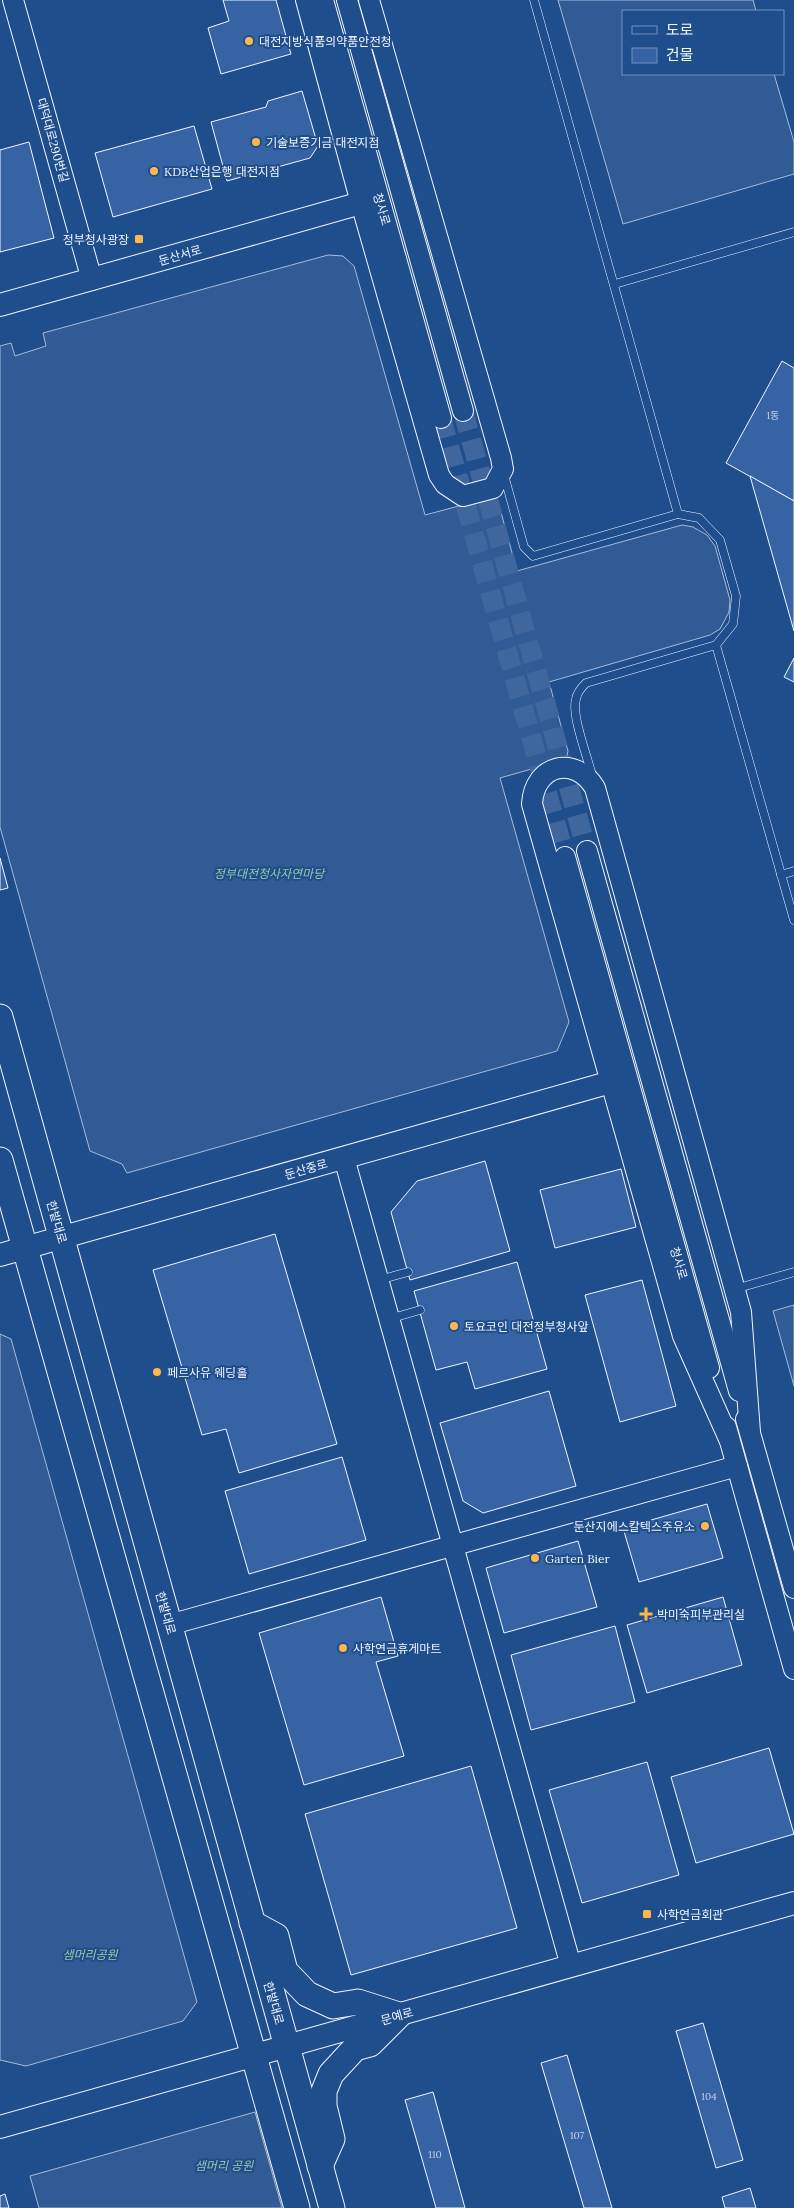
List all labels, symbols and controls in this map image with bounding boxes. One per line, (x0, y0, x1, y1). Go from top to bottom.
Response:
legend (622, 10, 784, 75)
text: 도로 (666, 20, 694, 39)
place label: 대전지방식품의약품안전청 (259, 34, 391, 49)
marker: 대전지방식품의약품안전청 (243, 35, 255, 47)
text: 건물 (666, 45, 694, 64)
street label: 대덕대로290번길 (34, 96, 72, 184)
place label: 기술보증기금 대전지점 (266, 135, 380, 150)
marker: 기술보증기금 대전지점 (250, 136, 262, 148)
place label: KDB산업은행 대전지점 (164, 164, 280, 179)
marker: KDB산업은행 대전지점 (148, 165, 160, 177)
street label: 청사로 (370, 191, 394, 227)
place label: 정부청사광장 (63, 232, 129, 247)
marker: 정부청사광장 (133, 233, 145, 245)
street label: 둔산서로 (157, 242, 203, 268)
house number: 1동 (767, 409, 779, 422)
park label: 정부대전청사자연마당 (214, 866, 326, 881)
street label: 둔산중로 (283, 1156, 329, 1182)
street label: 한밭대로 (44, 1199, 70, 1245)
street label: 청사로 (667, 1245, 691, 1281)
place label: 토요코인 대전정부청사앞 (464, 1319, 589, 1334)
marker: 토요코인 대전정부청사앞 (448, 1320, 460, 1332)
place label: 페르사유 웨딩홀 (167, 1365, 247, 1380)
marker: 페르사유 웨딩홀 (151, 1366, 163, 1378)
place label: 둔산지에스칼텍스주유소 (574, 1519, 695, 1534)
marker: 둔산지에스칼텍스주유소 (699, 1520, 711, 1532)
place label: Garten Bier (545, 1551, 610, 1566)
marker: Garten Bier (529, 1552, 541, 1564)
street label: 한밭대로 (153, 1590, 179, 1636)
marker: 박미숙피부관리실 (639, 1607, 653, 1621)
place label: 박미숙피부관리실 (657, 1607, 745, 1622)
place label: 사학연금휴게마트 (353, 1641, 441, 1656)
marker: 사학연금휴게마트 (337, 1642, 349, 1654)
place label: 사학연금회관 (657, 1907, 723, 1922)
marker: 사학연금회관 (641, 1908, 653, 1920)
park label: 샘머리공원 (62, 1947, 119, 1962)
street label: 한밭대로 (261, 1980, 287, 2026)
street label: 문예로 (379, 2004, 415, 2028)
house number: 104 (701, 2090, 717, 2103)
house number: 107 (570, 2129, 585, 2142)
house number: 110 (428, 2148, 442, 2161)
park label: 샘머리 공원 (195, 2158, 254, 2173)

